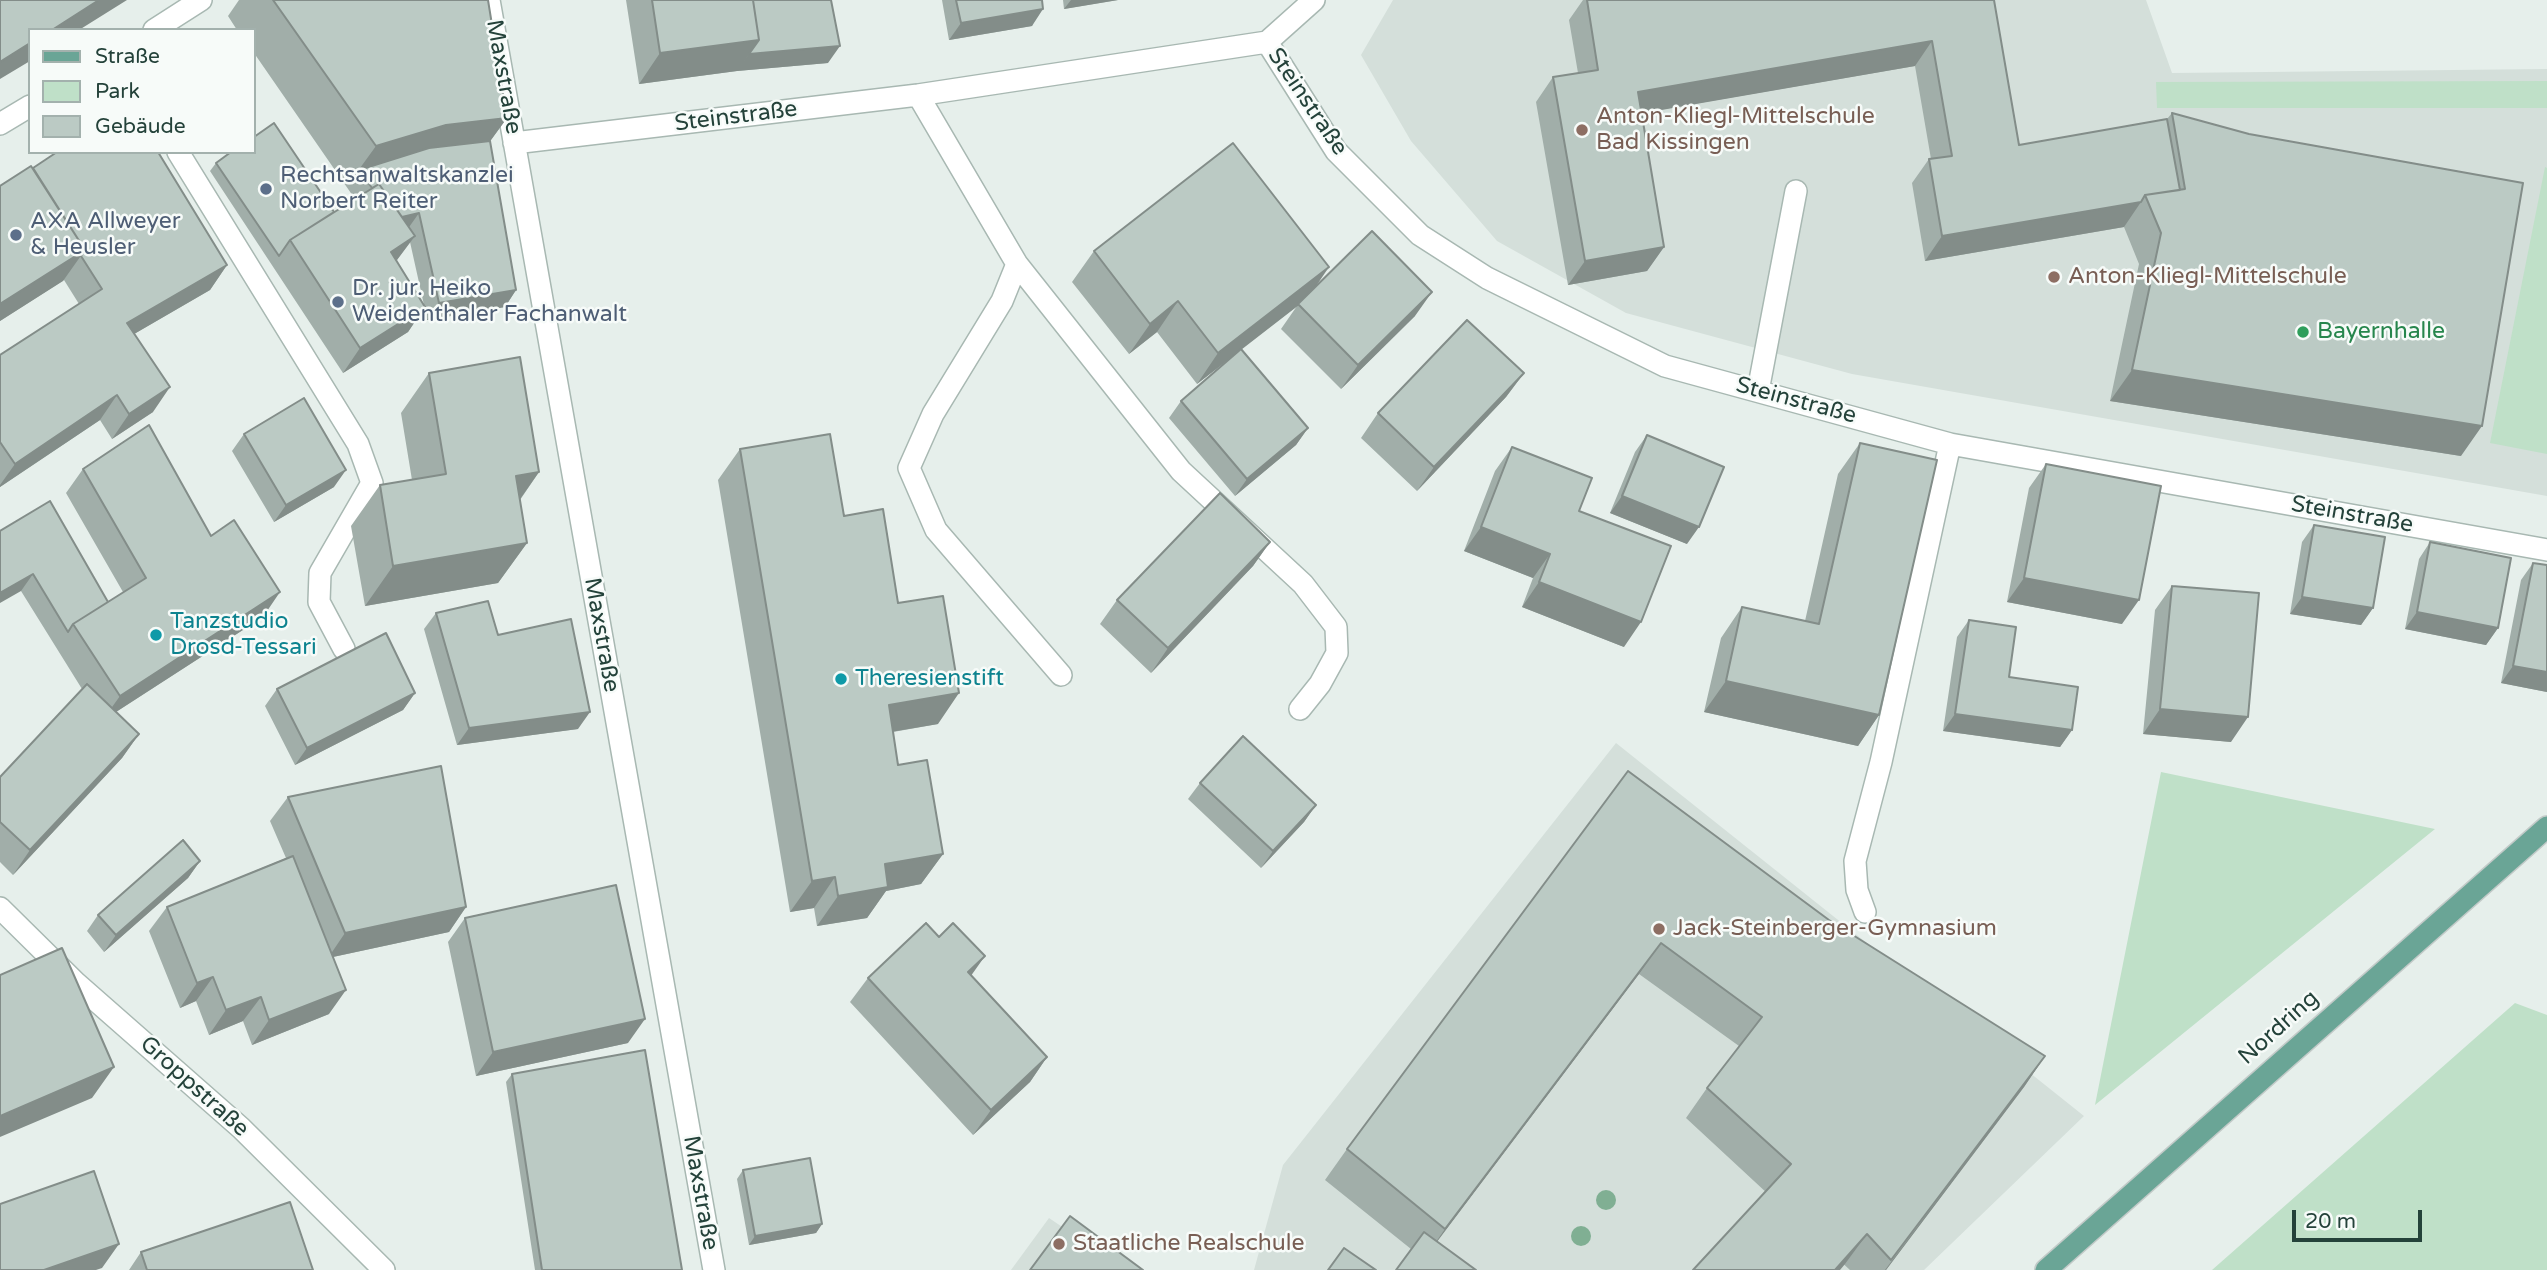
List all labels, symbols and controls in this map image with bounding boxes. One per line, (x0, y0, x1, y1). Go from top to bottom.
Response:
street label: Maxstraße (479, 17, 527, 137)
legend (28, 28, 256, 154)
street label: Steinstraße (1261, 43, 1353, 161)
text: Straße (95, 44, 160, 69)
text: Park (95, 79, 140, 104)
street label: Steinstraße (673, 96, 799, 138)
place label: Anton-Kliegl-Mittelschule Bad Kissingen (1596, 103, 1875, 157)
text: Gebäude (95, 114, 186, 139)
marker: Anton-Kliegl-Mittelschule Bad Kissingen (1574, 122, 1590, 138)
place label: Rechtsanwaltskanzlei Norbert Reiter (280, 162, 514, 216)
marker: Rechtsanwaltskanzlei Norbert Reiter (258, 181, 274, 197)
place label: AXA Allweyer & Heusler (30, 208, 180, 262)
marker: AXA Allweyer & Heusler (8, 227, 24, 243)
place label: Anton-Kliegl-Mittelschule (2068, 263, 2347, 291)
marker: Anton-Kliegl-Mittelschule (2046, 269, 2062, 285)
place label: Dr. jur. Heiko Weidenthaler Fachanwalt (352, 275, 627, 329)
marker: Dr. jur. Heiko Weidenthaler Fachanwalt (330, 294, 346, 310)
place label: Bayernhalle (2317, 318, 2445, 346)
marker: Bayernhalle (2295, 324, 2311, 340)
street label: Steinstraße (1733, 372, 1859, 430)
street label: Steinstraße (2289, 491, 2415, 539)
street label: Maxstraße (577, 575, 625, 695)
place label: Tanzstudio Drosd-Tessari (170, 608, 317, 662)
marker: Tanzstudio Drosd-Tessari (148, 627, 164, 643)
place label: Theresienstift (855, 665, 1004, 693)
marker: Theresienstift (833, 671, 849, 687)
place label: Jack-Steinberger-Gymnasium (1673, 915, 1997, 943)
marker: Jack-Steinberger-Gymnasium (1651, 921, 1667, 937)
street label: Nordring (2233, 985, 2325, 1071)
street label: Groppstraße (134, 1031, 254, 1143)
street label: Maxstraße (676, 1133, 724, 1253)
scale bar (2295, 1196, 2424, 1240)
text: 20 m (2305, 1209, 2356, 1234)
place label: Staatliche Realschule (1073, 1230, 1305, 1258)
marker: Staatliche Realschule (1051, 1236, 1067, 1252)

